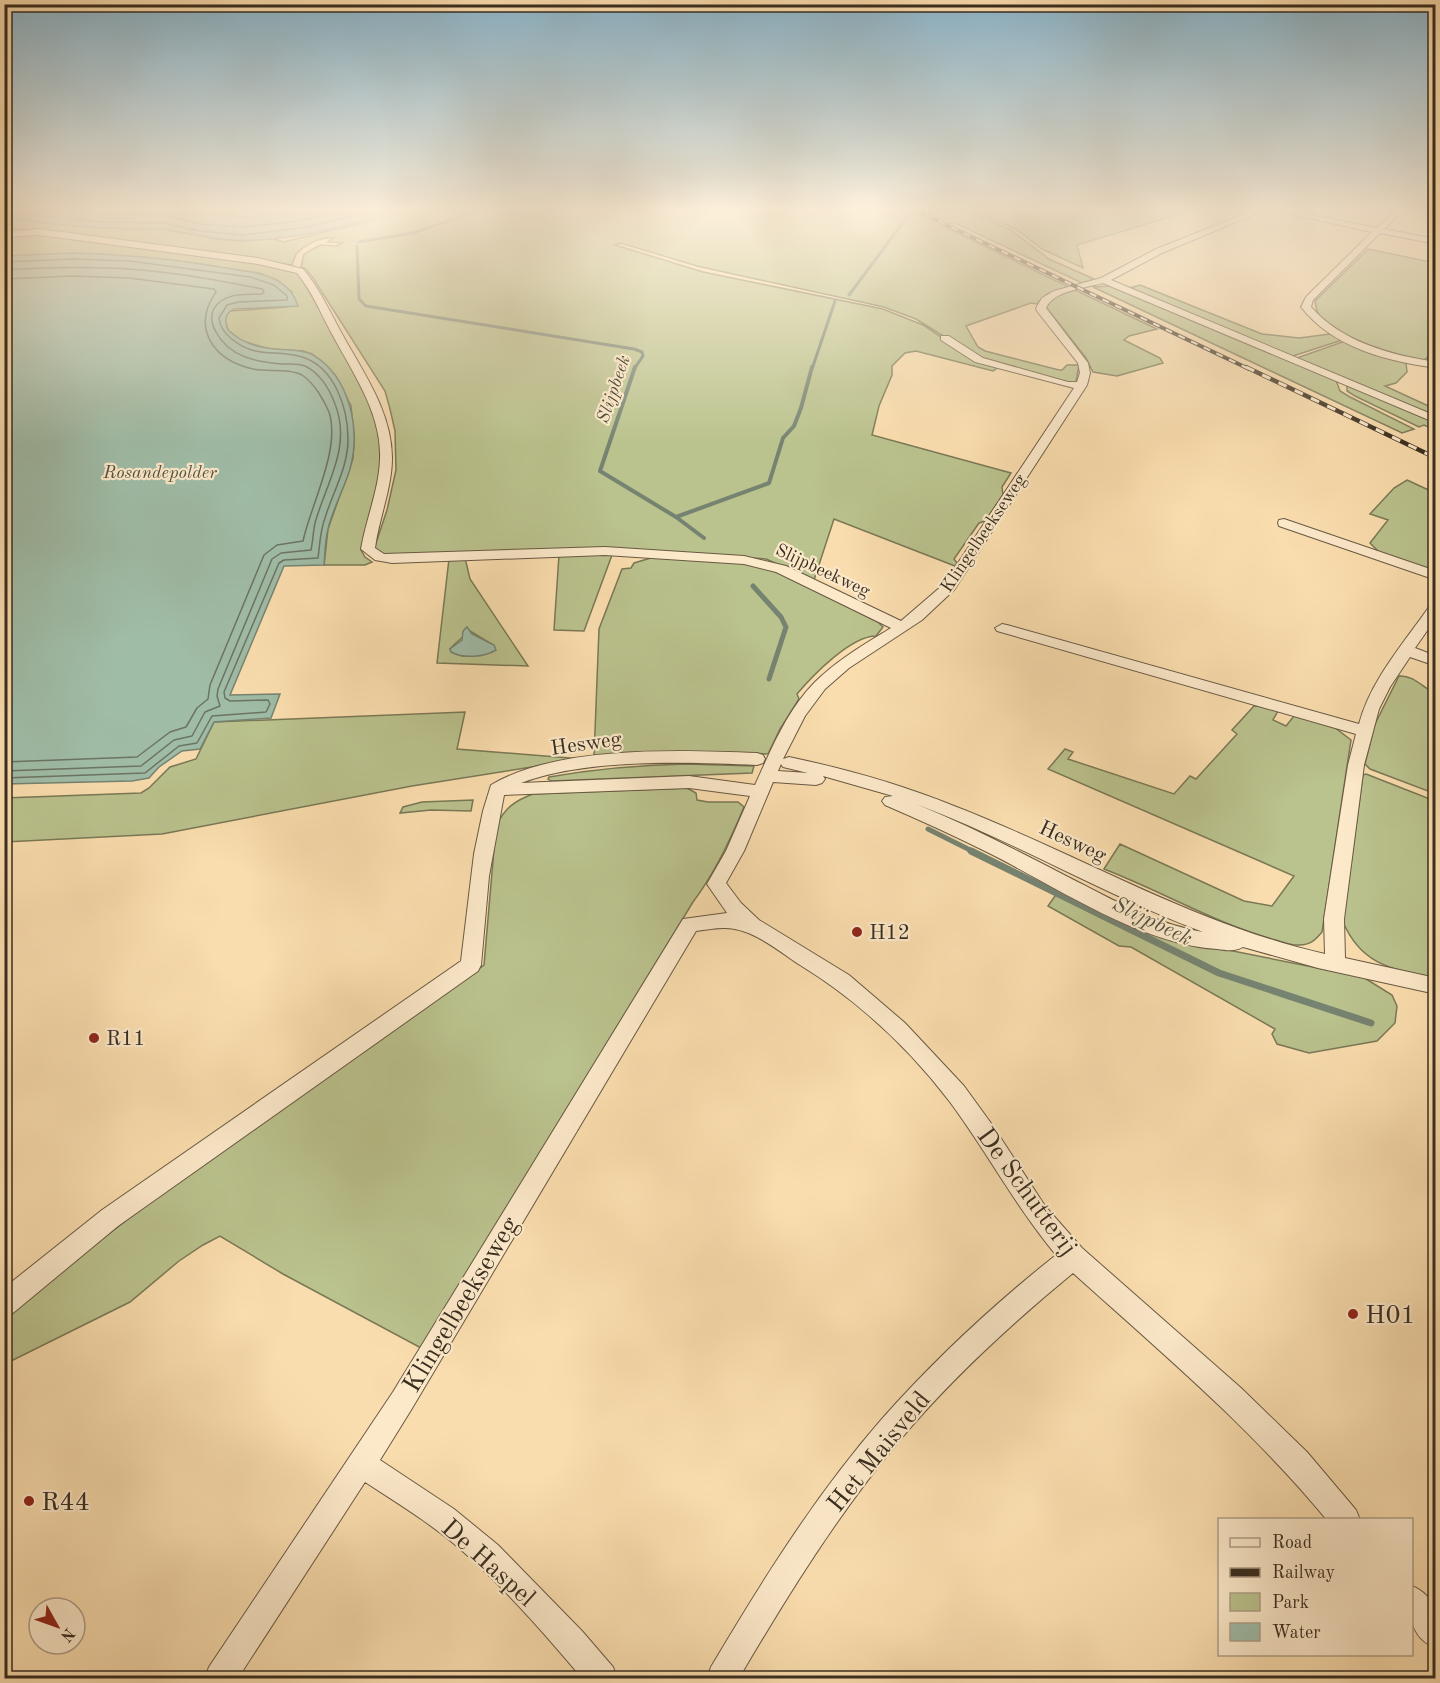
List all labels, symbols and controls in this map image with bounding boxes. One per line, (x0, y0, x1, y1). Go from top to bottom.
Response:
water label: Slijpbeek (594, 353, 634, 425)
water label: Rosandepolder (102, 464, 218, 482)
street label: Klingelbeekseweg (938, 471, 1030, 596)
street label: Slijpbeekweg (772, 541, 873, 601)
street label: Hesweg (549, 729, 624, 760)
street label: Hesweg (1035, 818, 1110, 867)
water label: Slijpbeek (1109, 893, 1196, 951)
place label: H12 (869, 923, 910, 944)
marker: H12 (850, 925, 864, 939)
place label: R11 (106, 1029, 145, 1050)
marker: R11 (87, 1031, 101, 1045)
street label: De Schutterij (971, 1123, 1081, 1261)
street label: Klingelbeekseweg (399, 1213, 524, 1397)
place label: H01 (1365, 1303, 1416, 1329)
marker: H01 (1346, 1307, 1360, 1321)
street label: Het Maisveld (823, 1387, 936, 1518)
place label: R44 (41, 1490, 90, 1516)
marker: R44 (22, 1494, 36, 1508)
street label: De Haspel (436, 1515, 540, 1612)
legend (1218, 1518, 1413, 1656)
text: Road (1272, 1534, 1312, 1552)
text: Railway (1272, 1564, 1335, 1582)
text: Park (1272, 1594, 1309, 1612)
north arrow (27, 1596, 87, 1656)
text: Water (1272, 1624, 1321, 1642)
text: N (56, 1625, 77, 1645)

